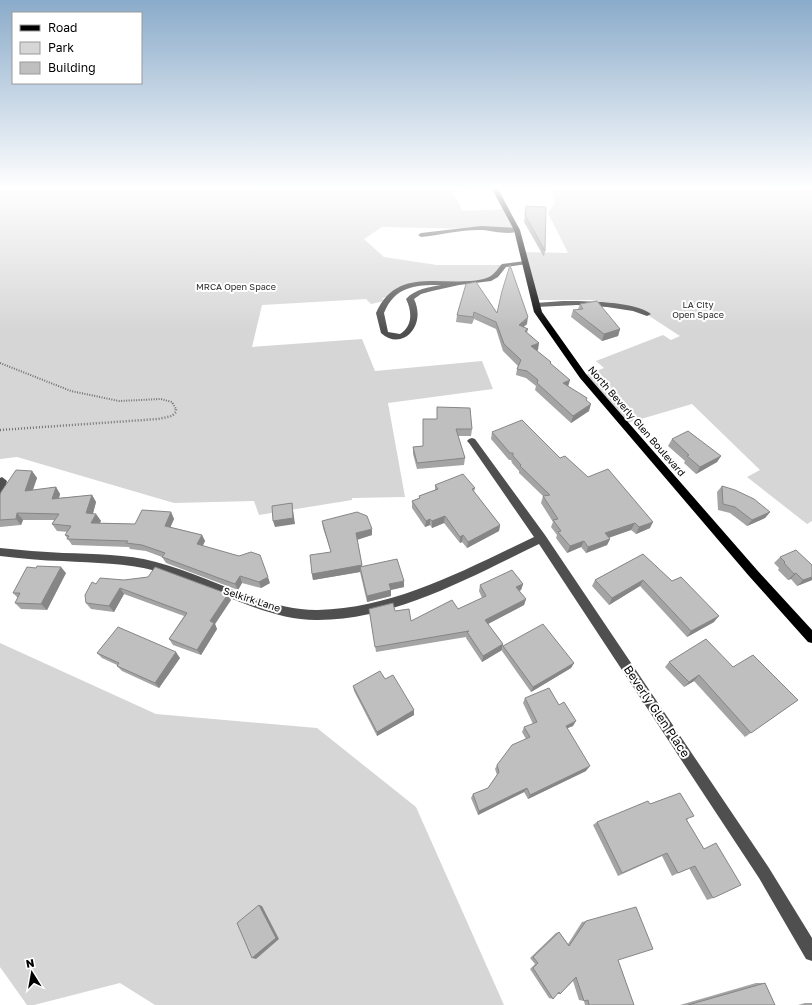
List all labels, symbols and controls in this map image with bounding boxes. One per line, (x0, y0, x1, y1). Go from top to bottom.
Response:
legend (12, 12, 142, 84)
text: Road (48, 20, 77, 35)
text: Park (48, 40, 74, 55)
text: Building (48, 60, 96, 75)
park label: MRCA Open Space (196, 281, 276, 292)
park label: LA City Open Space (672, 299, 724, 320)
street label: North Beverly Glen Boulevard (586, 364, 688, 478)
street label: Selkirk Lane (222, 584, 282, 614)
street label: Beverly Glen Place (621, 662, 693, 760)
north arrow (12, 953, 52, 993)
text: N (25, 956, 35, 970)

